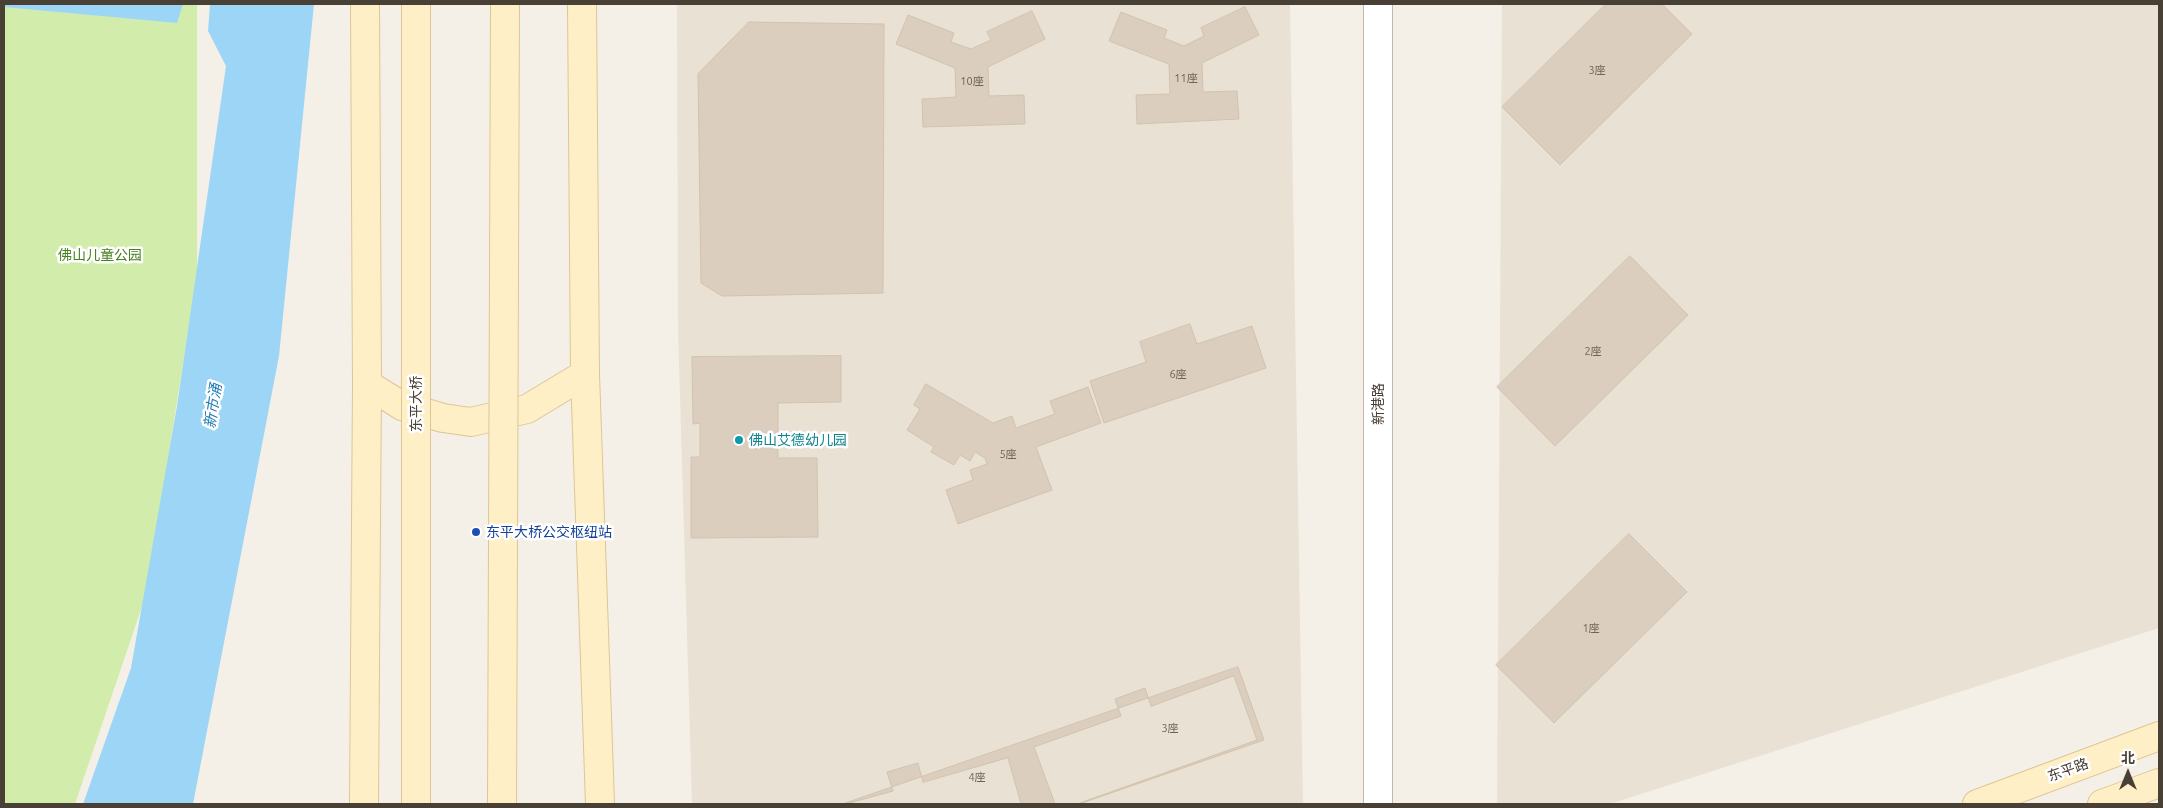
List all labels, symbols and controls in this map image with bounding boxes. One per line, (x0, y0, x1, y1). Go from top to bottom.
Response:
house number: 3座 (1588, 63, 1606, 77)
house number: 11座 (1174, 71, 1198, 85)
house number: 10座 (960, 74, 984, 88)
park label: 佛山儿童公园 (58, 247, 142, 263)
house number: 2座 (1584, 344, 1602, 358)
house number: 6座 (1169, 367, 1187, 381)
street label: 东平大桥 (408, 376, 424, 432)
water label: 新市涌 (201, 382, 225, 430)
street label: 新港路 (1370, 383, 1386, 425)
place label: 佛山艾德幼儿园 (749, 432, 847, 448)
marker: 佛山艾德幼儿园 (733, 434, 745, 446)
house number: 5座 (999, 447, 1017, 461)
place label: 东平大桥公交枢纽站 (486, 524, 612, 540)
marker: 东平大桥公交枢纽站 (470, 526, 482, 538)
house number: 1座 (1582, 621, 1600, 635)
house number: 3座 (1161, 721, 1179, 735)
north arrow (2103, 748, 2153, 798)
text: 北 (2121, 750, 2135, 766)
street label: 东平路 (2045, 755, 2091, 785)
house number: 4座 (968, 770, 986, 784)

